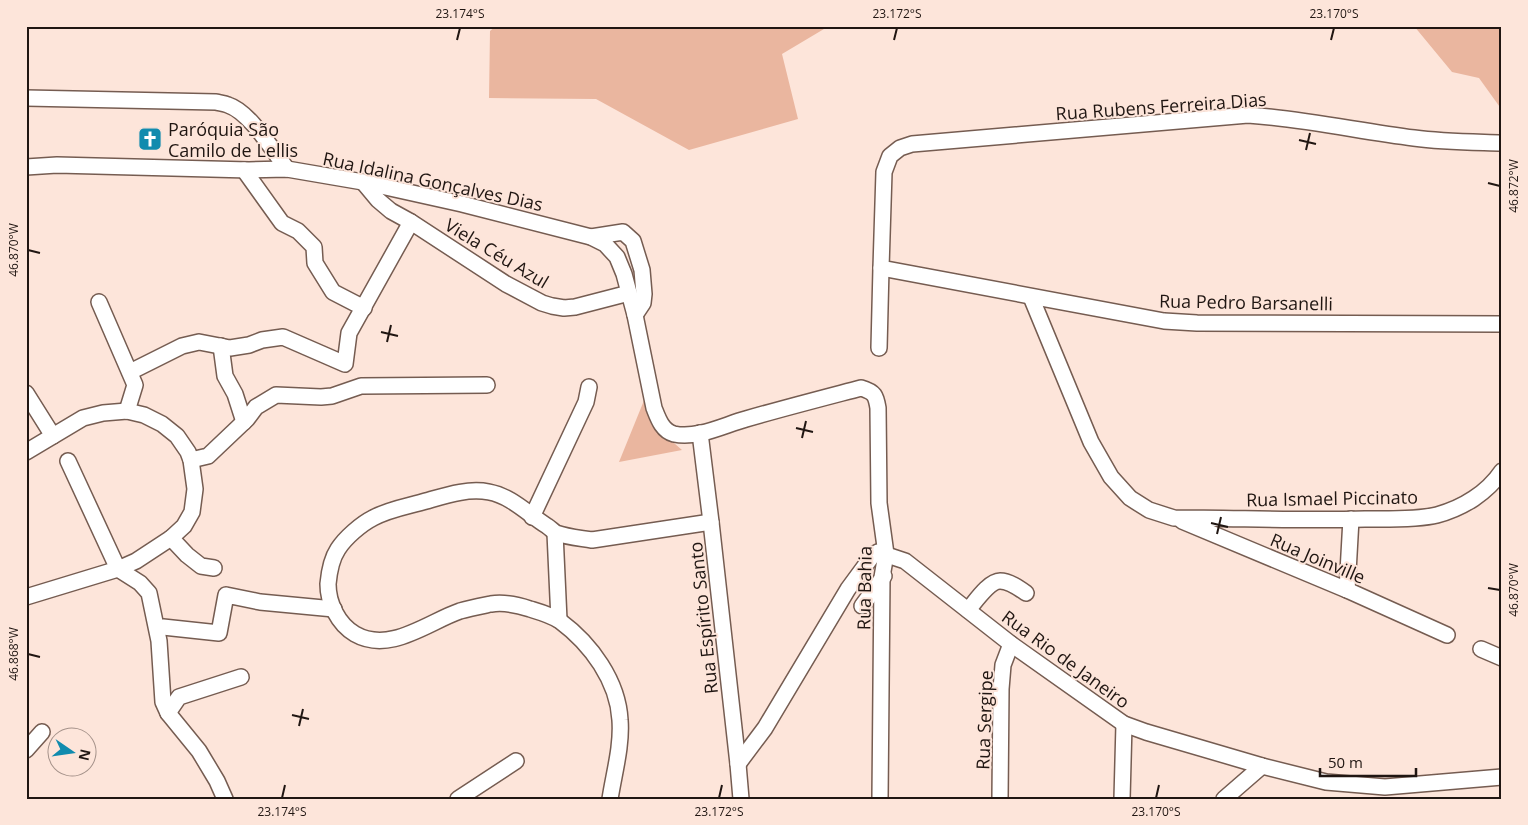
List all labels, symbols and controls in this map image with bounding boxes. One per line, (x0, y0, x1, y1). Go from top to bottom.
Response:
text: 23.174°S (435, 5, 485, 22)
text: 23.172°S (872, 5, 922, 22)
text: 23.170°S (1309, 5, 1359, 22)
street label: Rua Rubens Ferreira Dias (1055, 87, 1267, 125)
place label: Paróquia São Camilo de Lellis (168, 117, 298, 162)
church icon: Paróquia São Camilo de Lellis (137, 126, 163, 152)
street label: Rua Idalina Gonçalves Dias (321, 146, 545, 216)
text: 46.872°W (1505, 159, 1522, 213)
street label: Viela Céu Azul (441, 213, 553, 293)
text: 46.870°W (5, 223, 22, 277)
street label: Rua Pedro Barsanelli (1159, 288, 1333, 316)
street label: Rua Ismael Piccinato (1246, 485, 1418, 511)
street label: Rua Joinville (1267, 527, 1369, 589)
street label: Rua Espírito Santo (683, 541, 723, 695)
street label: Rua Bahia (851, 546, 877, 630)
text: 46.870°W (1505, 563, 1522, 617)
street label: Rua Rio de Janeiro (997, 604, 1135, 714)
text: 46.868°W (5, 627, 22, 681)
street label: Rua Sergipe (970, 670, 998, 770)
north arrow (48, 728, 98, 778)
scale bar (1320, 745, 1417, 777)
text: N (75, 747, 96, 763)
text: 50 m (1328, 752, 1363, 772)
text: 23.174°S (257, 803, 307, 820)
text: 23.172°S (694, 803, 744, 820)
text: 23.170°S (1131, 803, 1181, 820)

